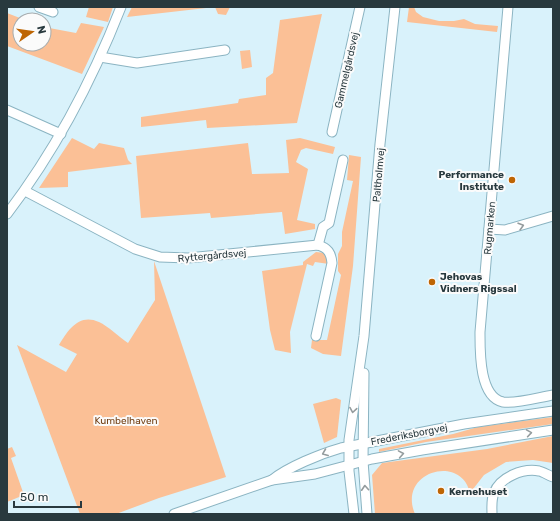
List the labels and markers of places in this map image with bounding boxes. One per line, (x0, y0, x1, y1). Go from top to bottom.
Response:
place label: Performance Institute (438, 169, 504, 193)
marker: Performance Institute (507, 175, 517, 185)
place label: Jehovas Vidners Rigssal (440, 271, 517, 295)
marker: Jehovas Vidners Rigssal (427, 277, 437, 287)
marker: Kernehuset (436, 486, 446, 496)
place label: Kernehuset (449, 486, 508, 498)

